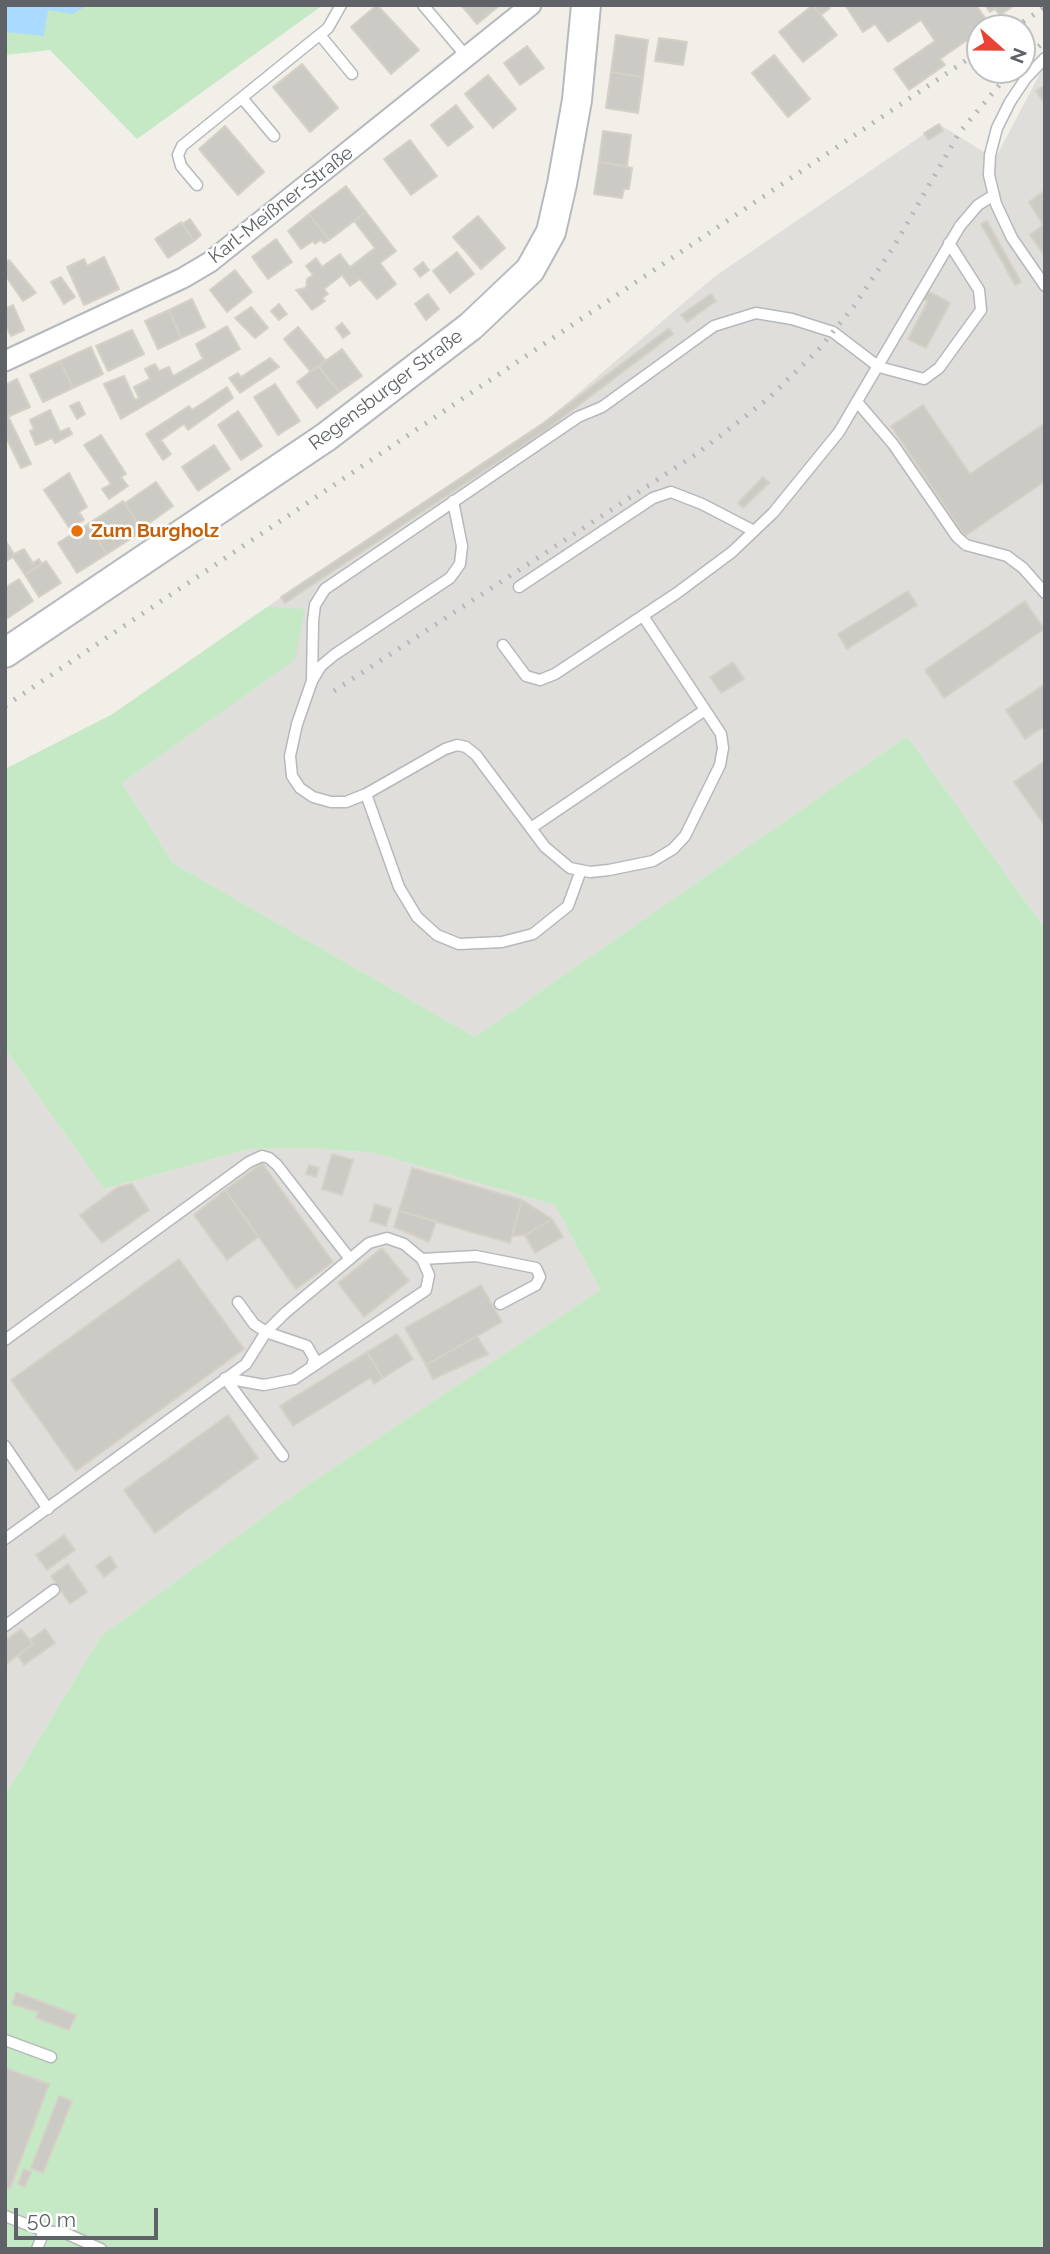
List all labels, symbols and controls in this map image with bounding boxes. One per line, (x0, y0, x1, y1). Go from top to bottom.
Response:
north arrow (966, 14, 1036, 84)
text: N (1006, 45, 1032, 67)
street label: Karl-Meißner-Straße (204, 142, 358, 268)
street label: Regensburger Straße (305, 325, 467, 455)
place label: Zum Burgholz (91, 520, 219, 542)
marker: Zum Burgholz (69, 523, 85, 539)
scale bar (18, 2194, 161, 2238)
text: 50 m (27, 2207, 76, 2232)

